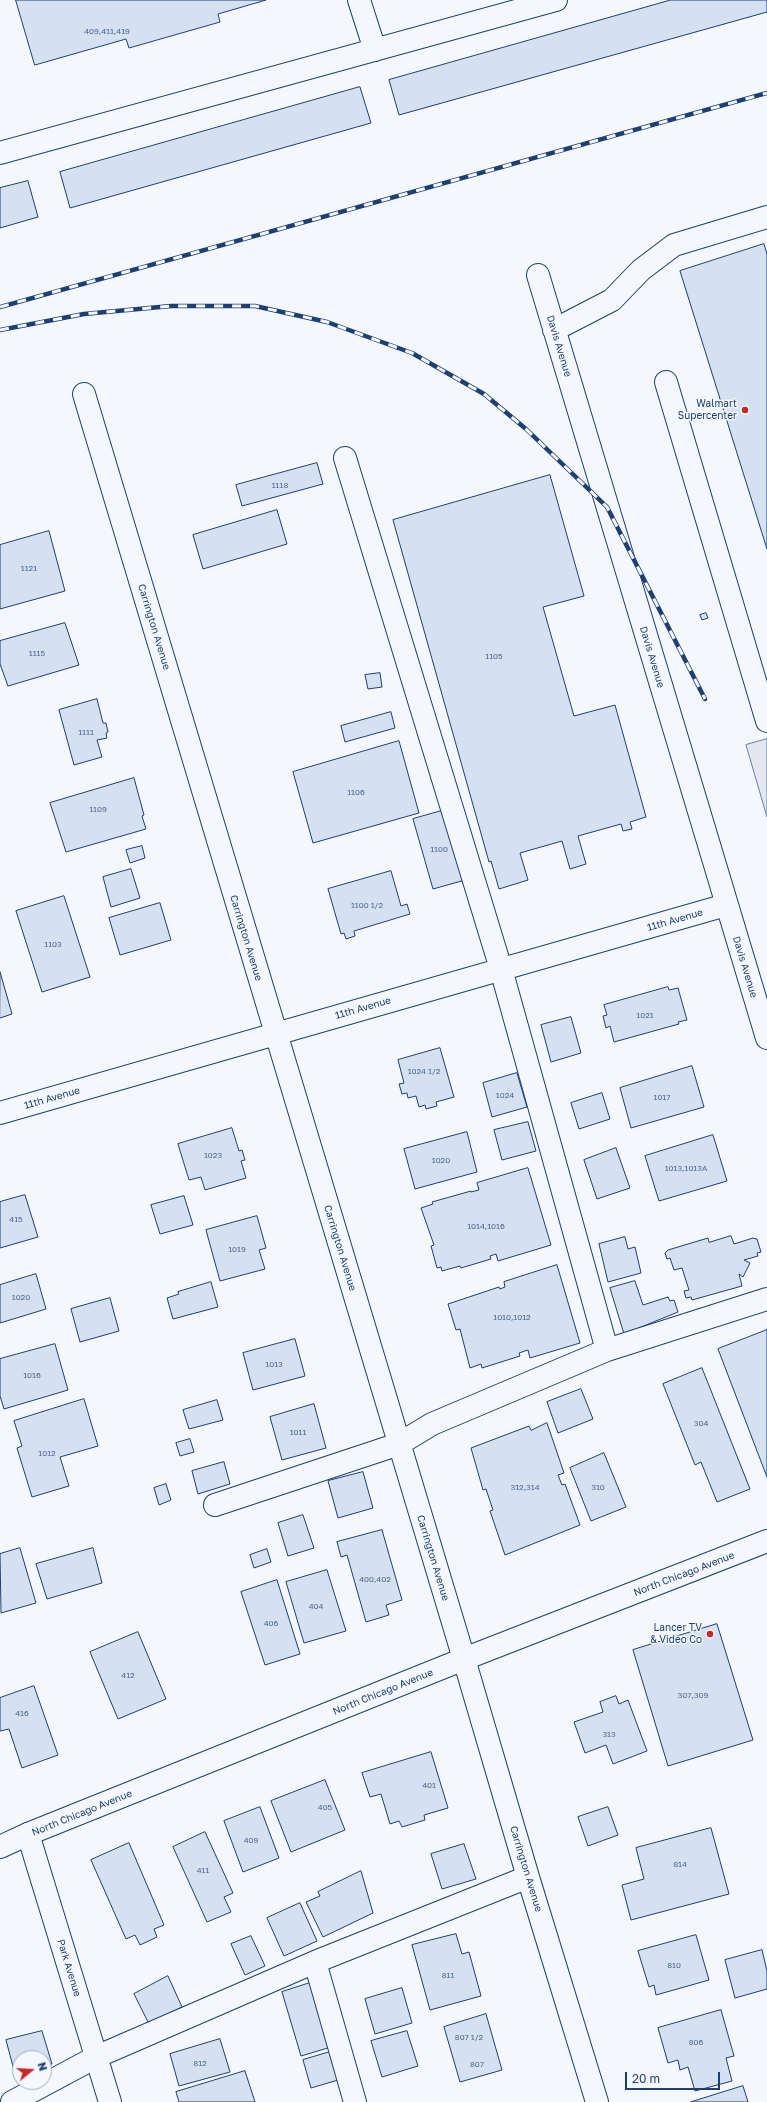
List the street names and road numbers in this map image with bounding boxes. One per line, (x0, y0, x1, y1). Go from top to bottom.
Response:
street label: Davis Avenue (544, 314, 574, 378)
street label: Carrington Avenue (135, 583, 173, 671)
street label: Davis Avenue (637, 625, 667, 689)
street label: Carrington Avenue (227, 894, 265, 982)
street label: 11th Avenue (646, 906, 704, 934)
street label: Davis Avenue (730, 935, 760, 999)
street label: 11th Avenue (334, 994, 392, 1022)
street label: 11th Avenue (23, 1084, 81, 1112)
street label: Carrington Avenue (321, 1204, 359, 1292)
street label: Carrington Avenue (414, 1514, 452, 1602)
street label: North Chicago Avenue (632, 1549, 736, 1599)
street label: North Chicago Avenue (331, 1666, 435, 1718)
street label: North Chicago Avenue (30, 1787, 134, 1839)
street label: Carrington Avenue (507, 1825, 545, 1913)
street label: Park Avenue (55, 1938, 83, 1998)

